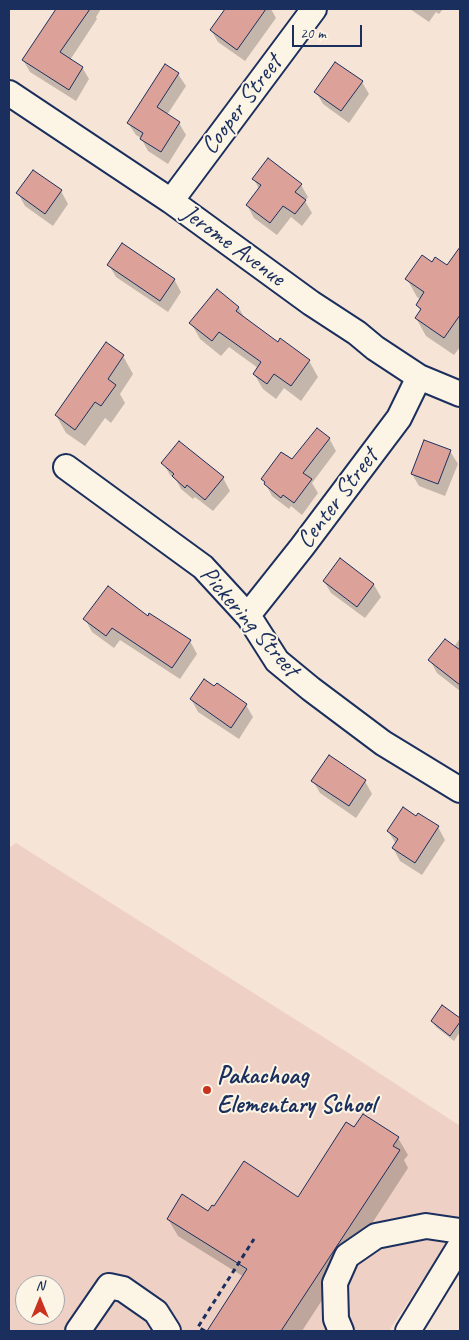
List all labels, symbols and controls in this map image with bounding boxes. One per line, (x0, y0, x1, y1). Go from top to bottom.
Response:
scale bar (294, 15, 364, 47)
text: 20 m (300, 24, 326, 43)
street label: Cooper Street (195, 49, 289, 161)
street label: Jerome Avenue (176, 199, 290, 293)
street label: Center Street (291, 443, 385, 555)
street label: Pickering Street (193, 560, 305, 684)
place label: Pakachoag Elementary School (217, 1061, 376, 1120)
marker: Pakachoag Elementary School (201, 1084, 213, 1096)
north arrow (15, 1275, 65, 1325)
text: N (36, 1277, 44, 1294)

